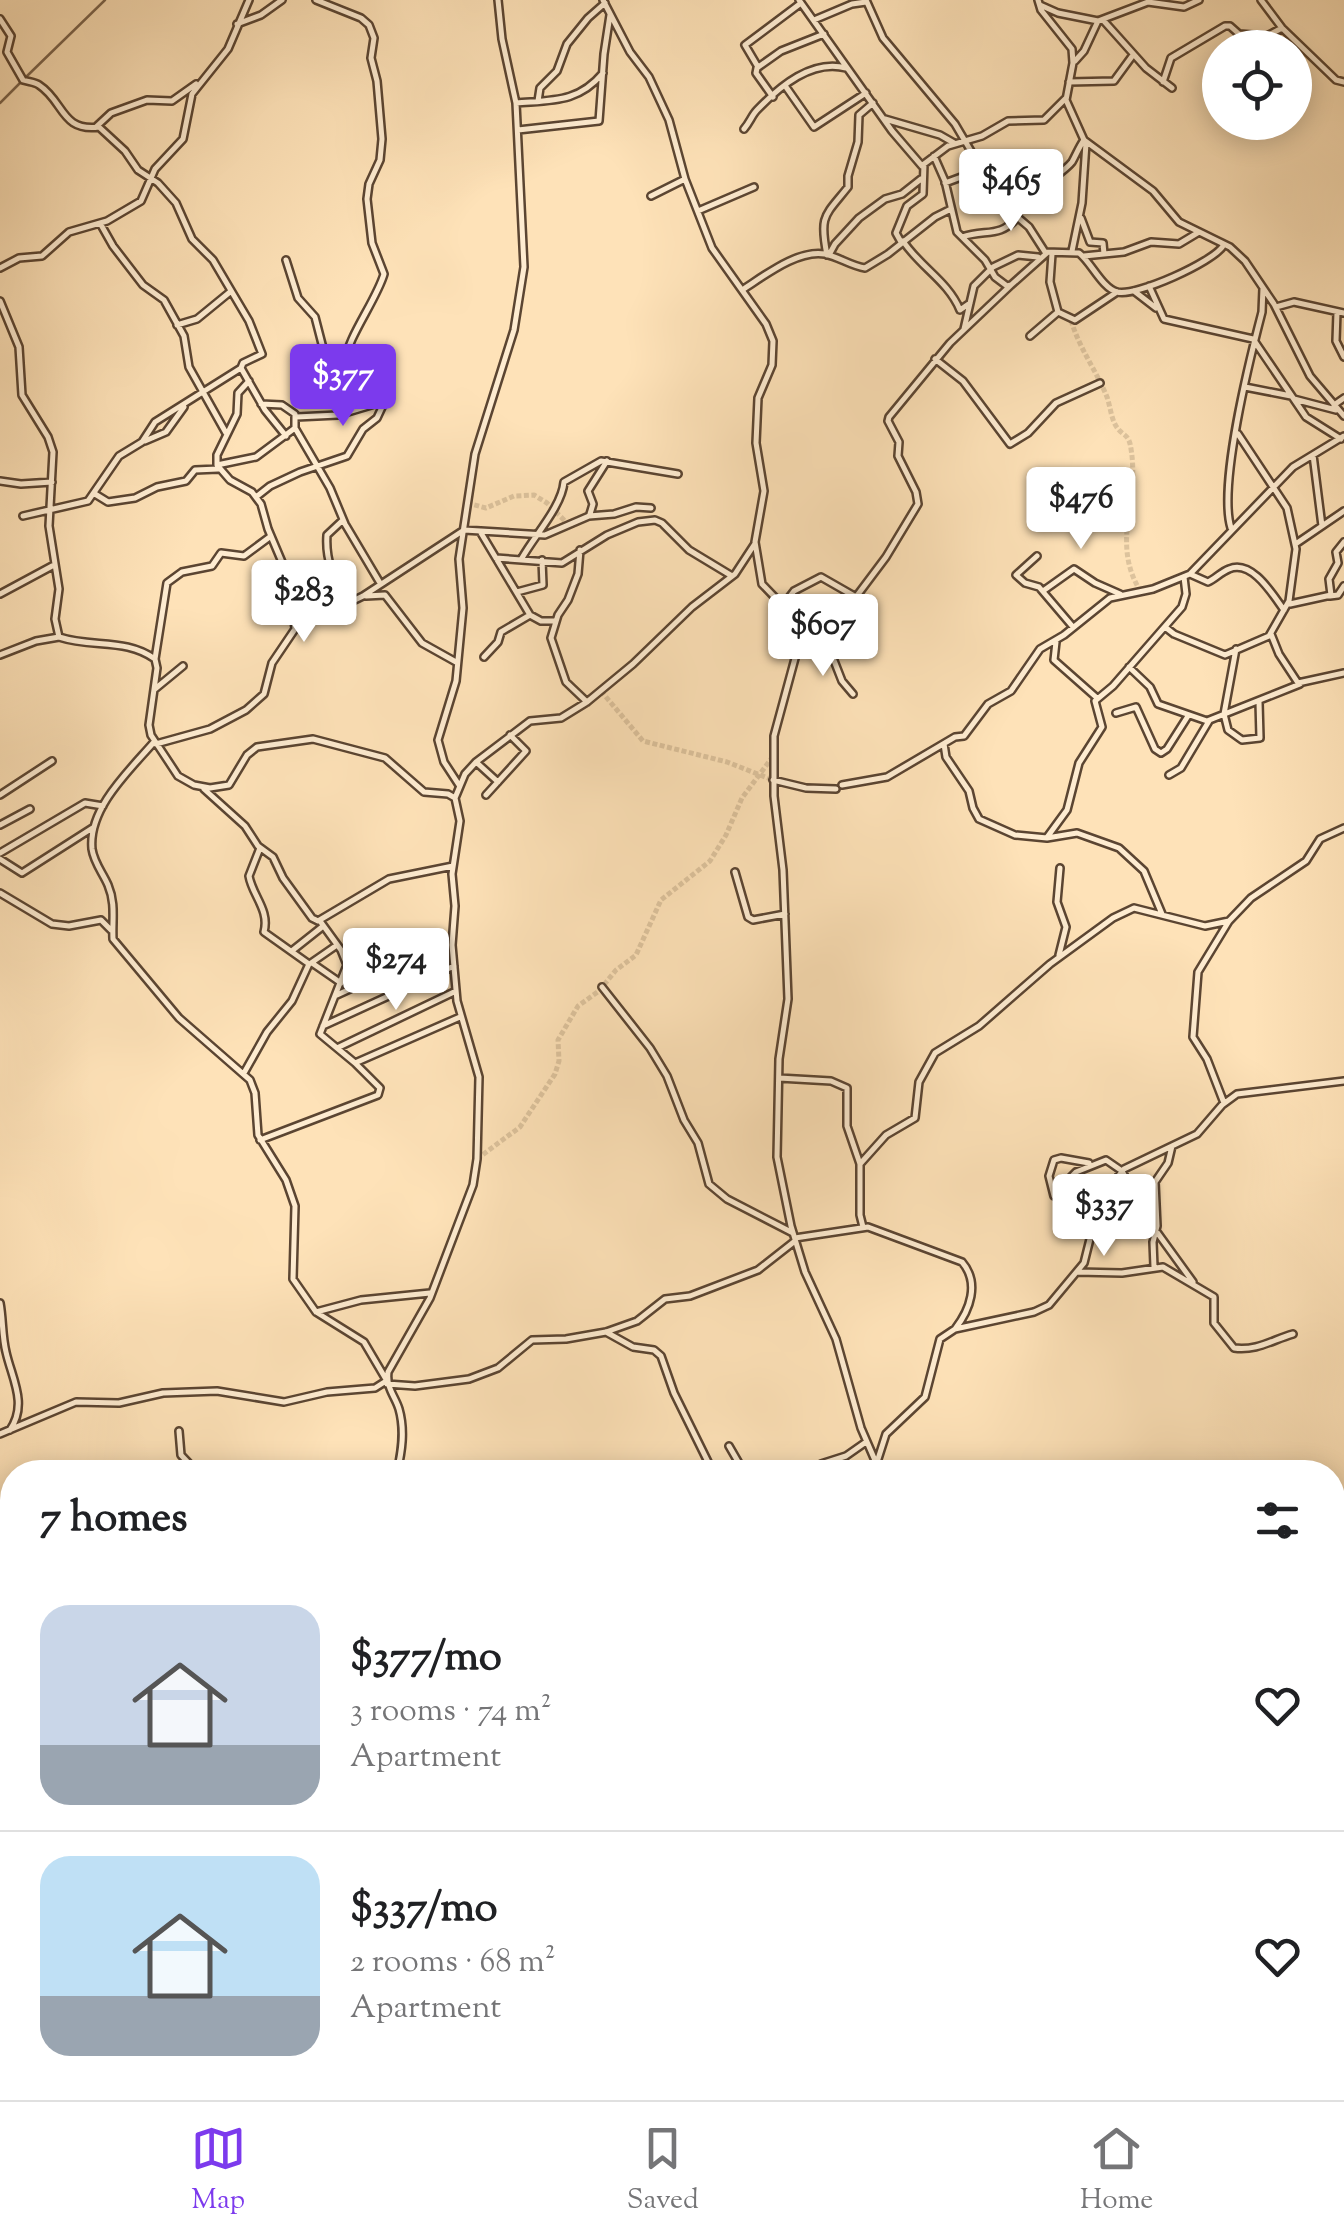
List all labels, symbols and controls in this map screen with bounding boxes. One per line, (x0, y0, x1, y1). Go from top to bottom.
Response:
map controls (1202, 30, 1312, 140)
button: locate (1202, 30, 1312, 140)
pin: $465 (952, 149, 1070, 234)
text: $465 (981, 158, 1041, 204)
pin: $377 (284, 344, 402, 429)
text: $377 (312, 353, 374, 399)
pin: $476 (1022, 467, 1140, 552)
text: $476 (1048, 476, 1114, 522)
pin: $283 (245, 560, 363, 645)
text: $283 (274, 569, 334, 615)
pin: $607 (764, 594, 882, 679)
text: $607 (790, 603, 856, 649)
pin: $274 (337, 928, 455, 1013)
text: $274 (365, 937, 427, 983)
pin: $337 (1045, 1174, 1163, 1259)
text: $337 (1075, 1183, 1133, 1229)
text: 7 homes (40, 1490, 188, 1550)
icon: filters (1250, 1493, 1305, 1548)
text: $377/mo (350, 1629, 502, 1689)
icon: home (120, 1645, 240, 1765)
icon: heart (1250, 1678, 1305, 1733)
text: 3 rooms · 74 m² (350, 1689, 552, 1735)
text: Apartment (350, 1735, 501, 1781)
text: $337/mo (350, 1880, 498, 1940)
icon: home (120, 1896, 240, 2016)
icon: heart (1250, 1929, 1305, 1984)
text: 2 rooms · 68 m² (350, 1940, 556, 1986)
text: Apartment (350, 1986, 501, 2032)
tab: Map (191, 2121, 246, 2221)
tab: Saved (627, 2121, 699, 2221)
tab: Home (1080, 2121, 1153, 2221)

